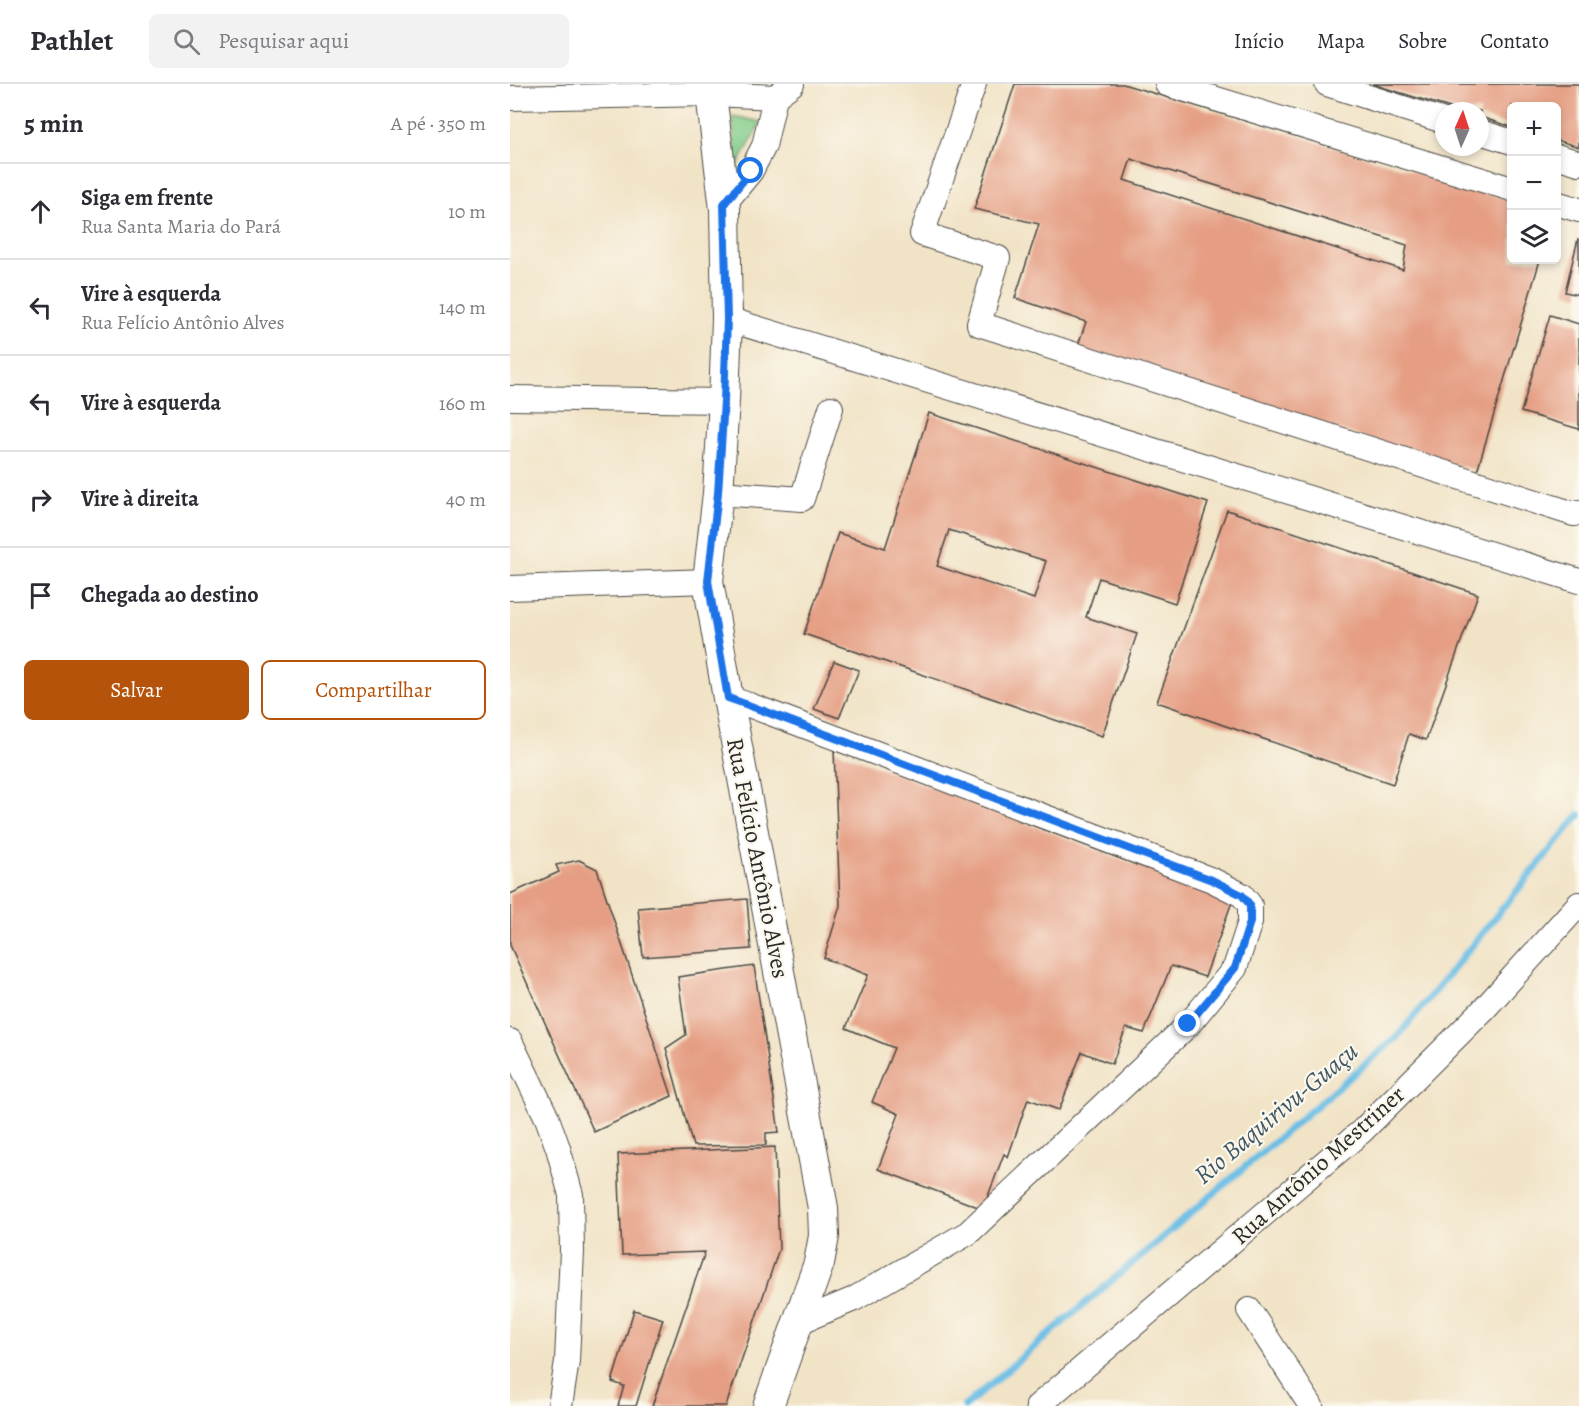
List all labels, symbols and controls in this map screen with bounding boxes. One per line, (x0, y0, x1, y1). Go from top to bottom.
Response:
search box (149, 14, 569, 68)
text: Pathlet (30, 22, 113, 60)
icon: search (170, 25, 203, 58)
text: Pesquisar aqui (218, 26, 349, 56)
text: Início (1234, 27, 1284, 55)
text: Mapa (1317, 27, 1365, 55)
text: Sobre (1398, 27, 1447, 55)
text: Contato (1480, 27, 1549, 55)
north arrow (1435, 102, 1489, 156)
map controls (1507, 102, 1561, 264)
button: + (1507, 102, 1561, 156)
text: 5 min (24, 106, 84, 141)
text: A pé · 350 m (391, 110, 486, 137)
button: − (1507, 156, 1561, 210)
route start (737, 157, 763, 183)
text: Siga em frente (81, 183, 213, 213)
icon: ahead (24, 195, 57, 228)
text: 10 m (448, 198, 486, 225)
button: layers (1507, 210, 1561, 264)
text: Rua Santa Maria do Pará (81, 213, 281, 240)
text: Vire à esquerda (81, 279, 221, 309)
icon: left (24, 291, 57, 324)
text: 140 m (439, 294, 486, 321)
text: Rua Felício Antônio Alves (81, 309, 285, 336)
icon: left (24, 387, 57, 420)
text: Vire à esquerda (81, 388, 221, 418)
text: 160 m (439, 390, 486, 417)
icon: right (24, 483, 57, 516)
text: Vire à direita (81, 484, 199, 514)
text: 40 m (446, 486, 486, 513)
icon: arrive (24, 579, 57, 612)
text: Chegada ao destino (81, 580, 259, 610)
button: Salvar (24, 660, 249, 720)
button: Compartilhar (261, 660, 486, 720)
street label: Rua Felício Antônio Alves (719, 735, 797, 981)
route end (1174, 1010, 1200, 1036)
water label: Rio Baquirivu-Guaçu (1186, 1034, 1366, 1192)
street label: Rua Antônio Mestriner (1224, 1078, 1412, 1252)

